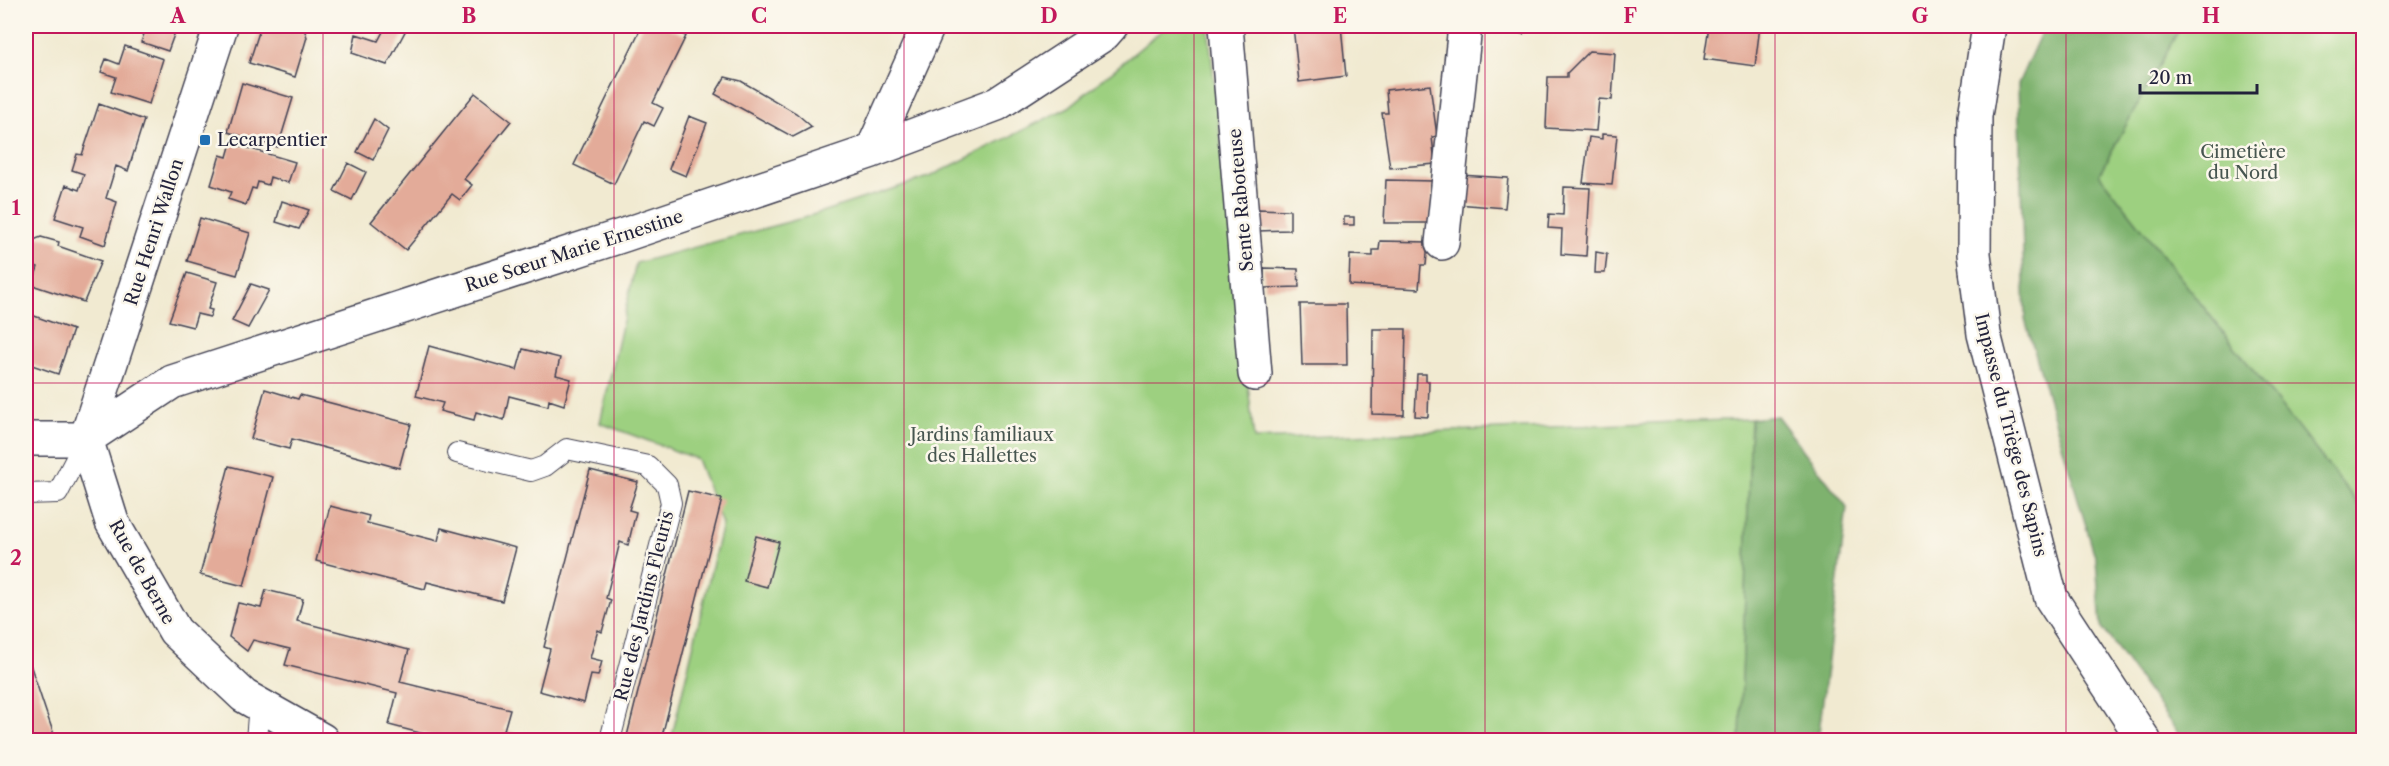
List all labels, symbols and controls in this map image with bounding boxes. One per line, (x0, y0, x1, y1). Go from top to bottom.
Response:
text: A (169, 4, 186, 28)
text: B (462, 4, 477, 28)
text: C (751, 4, 767, 28)
text: D (1040, 4, 1058, 28)
text: E (1333, 4, 1347, 28)
text: F (1623, 4, 1637, 28)
text: G (1912, 4, 1929, 28)
text: H (2202, 4, 2220, 28)
scale bar (2140, 57, 2257, 95)
text: 20 m (2149, 67, 2193, 89)
street label: Sente Raboteuse (1224, 128, 1258, 272)
place label: Lecarpentier (217, 129, 328, 151)
marker: Lecarpentier (198, 133, 212, 147)
park label: Cimetière du Nord (2200, 141, 2286, 184)
street label: Rue Henri Wallon (120, 156, 188, 308)
text: 1 (12, 196, 21, 220)
street label: Rue Sœur Marie Ernestine (462, 205, 686, 297)
street label: Impasse du Triège des Sapins (1970, 311, 2052, 559)
park label: Jardins familiaux des Hallettes (907, 424, 1054, 467)
street label: Rue des Jardins Fleuris (610, 509, 678, 703)
street label: Rue de Berne (104, 516, 180, 628)
text: 2 (10, 546, 22, 570)

